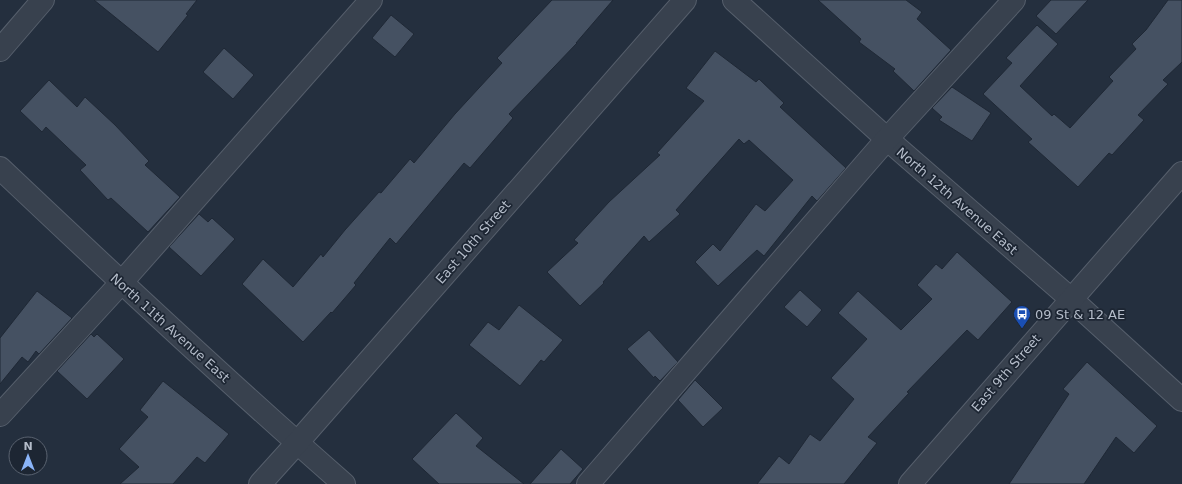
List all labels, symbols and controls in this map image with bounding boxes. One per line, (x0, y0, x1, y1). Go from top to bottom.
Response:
street label: North 12th Avenue East (894, 145, 1020, 257)
street label: East 10th Street (433, 197, 513, 287)
street label: North 11th Avenue East (107, 271, 233, 385)
bus stop icon: 09 St & 12 AE (1012, 304, 1032, 329)
place label: 09 St & 12 AE (1035, 307, 1125, 322)
street label: East 9th Street (968, 331, 1044, 415)
north arrow (8, 436, 48, 476)
text: N (23, 440, 33, 453)

